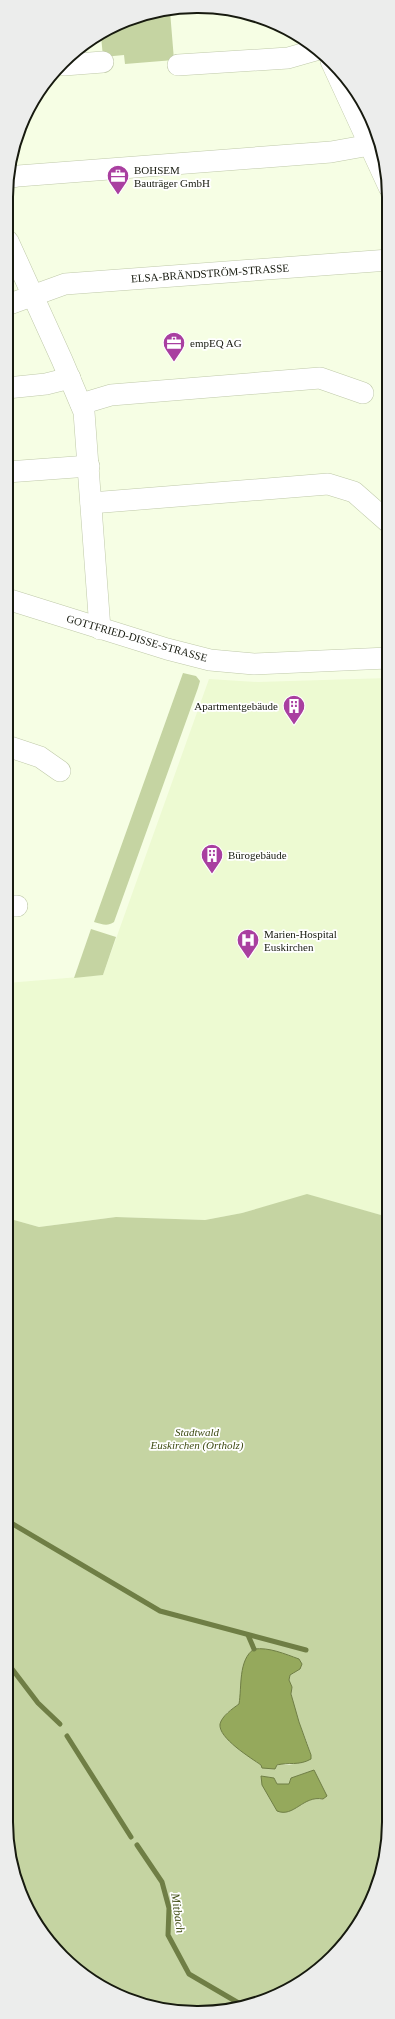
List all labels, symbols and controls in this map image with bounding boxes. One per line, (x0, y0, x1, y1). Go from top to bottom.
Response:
office icon: BOHSEM Bauträger GmbH (105, 163, 131, 196)
place label: BOHSEM Bauträger GmbH (134, 164, 210, 189)
street label: ELSA-BRÄNDSTRÖM-STRASSE (131, 261, 290, 285)
office icon: empEQ AG (161, 330, 187, 363)
place label: empEQ AG (190, 337, 242, 349)
street label: GOTTFRIED-DISSE-STRASSE (65, 612, 209, 664)
building icon: Apartmentgebäude (281, 693, 307, 726)
place label: Apartmentgebäude (194, 700, 278, 712)
building icon: Bürogebäude (199, 842, 225, 875)
place label: Bürogebäude (228, 849, 287, 861)
hospital icon: Marien-Hospital Euskirchen (235, 927, 261, 960)
place label: Marien-Hospital Euskirchen (264, 928, 337, 953)
park label: Stadtwald Euskirchen (Ortholz) (150, 1426, 244, 1452)
water label: Mitbach (168, 1891, 188, 1934)

